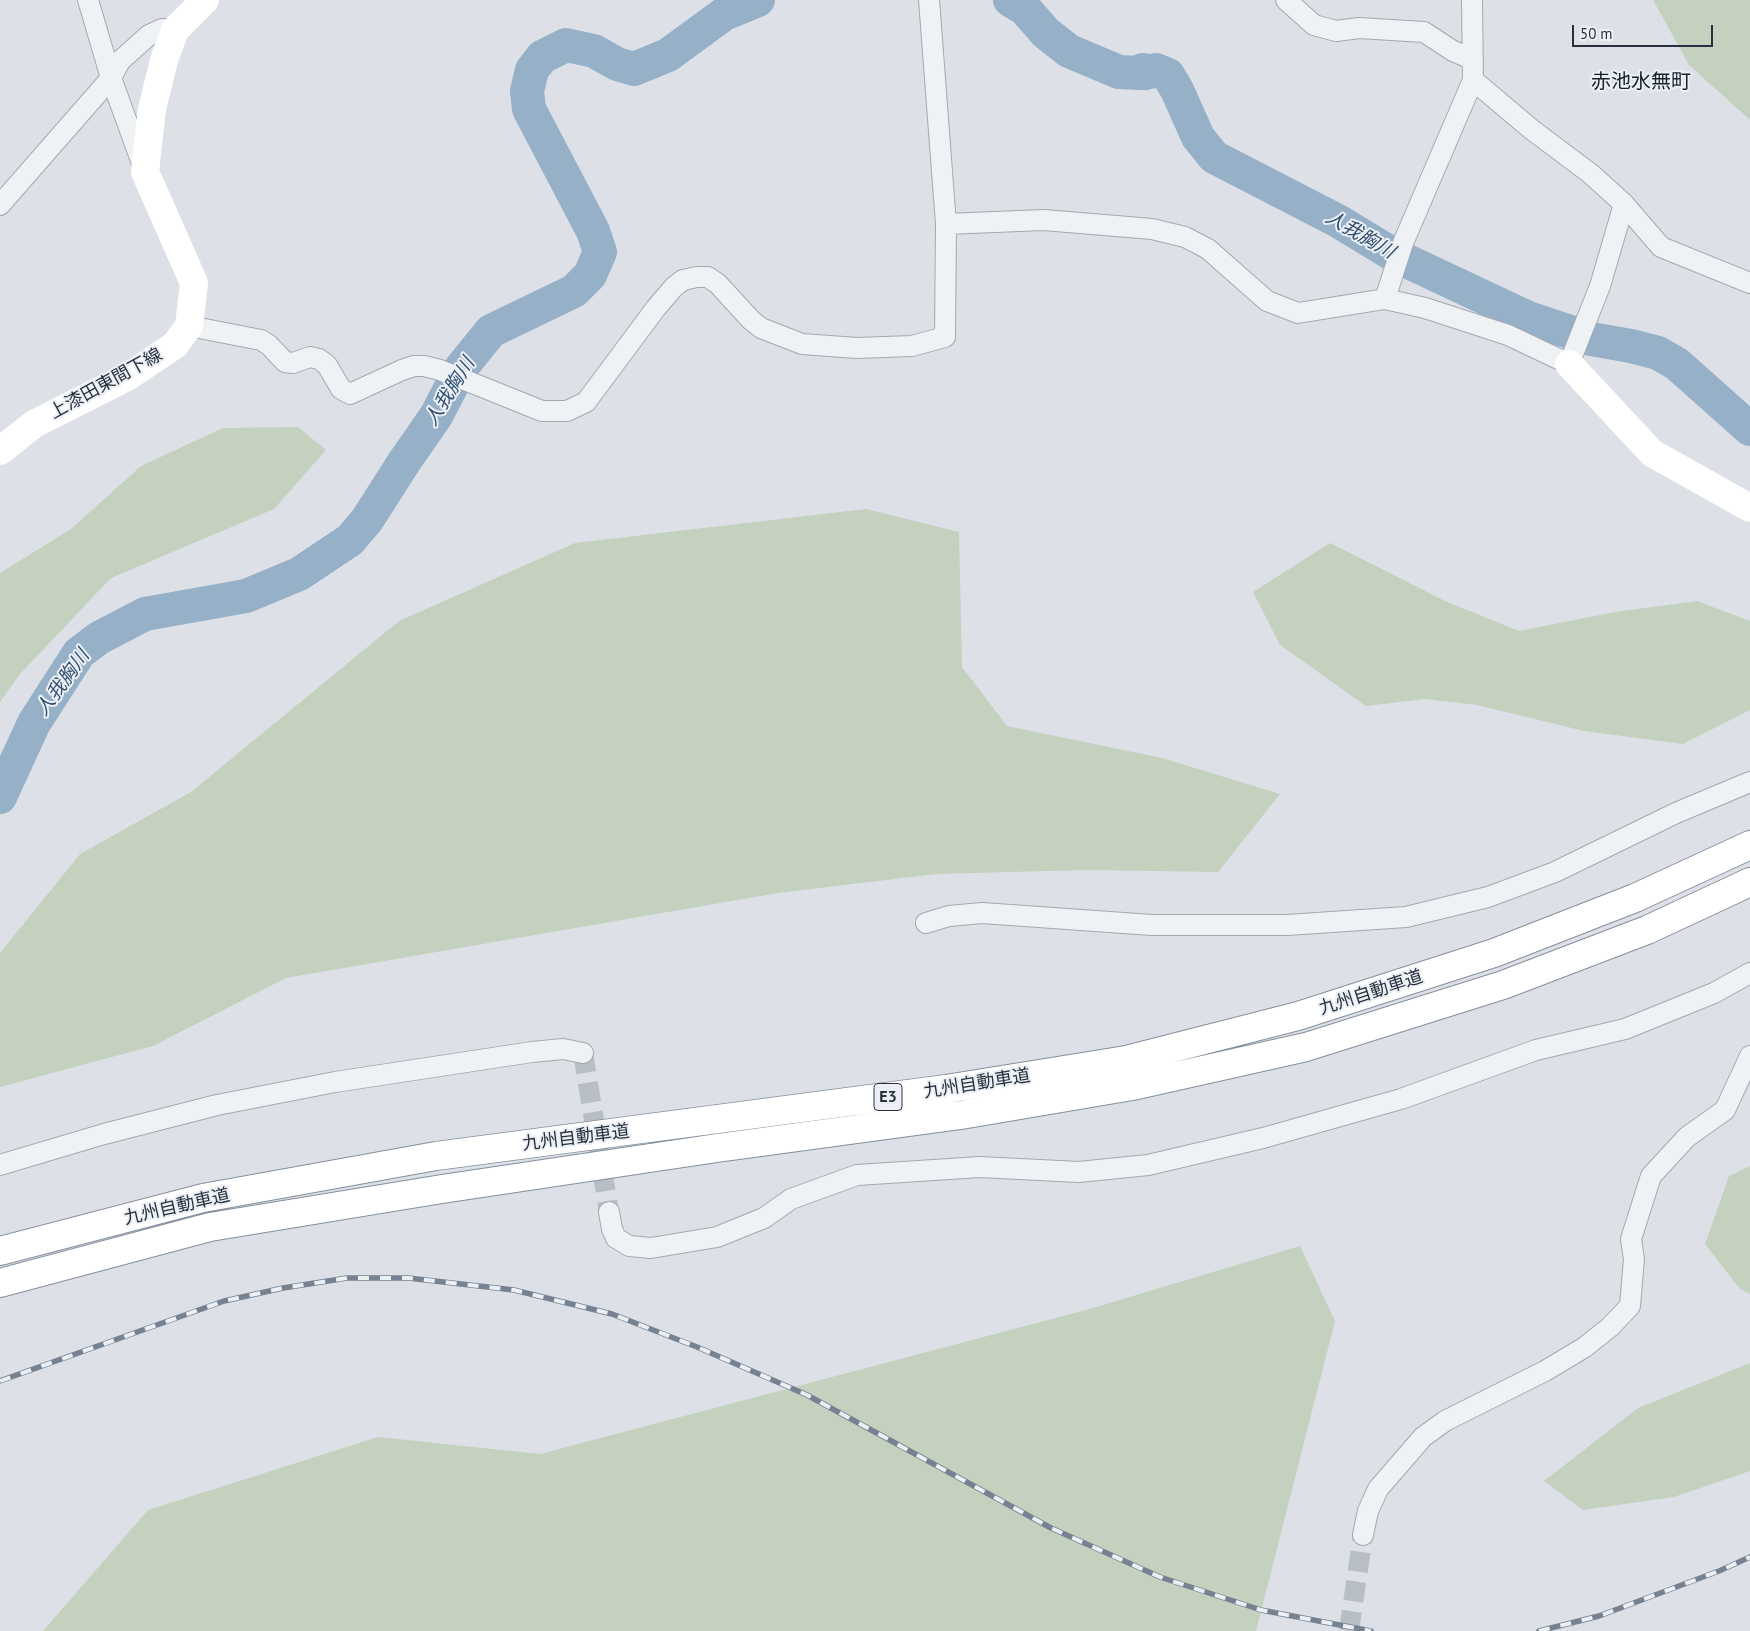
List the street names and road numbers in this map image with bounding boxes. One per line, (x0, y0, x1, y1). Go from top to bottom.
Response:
street label: 上漆田東間下線 (46, 344, 166, 424)
street label: 九州自動車道 (1316, 966, 1426, 1020)
street label: 九州自動車道 (922, 1065, 1032, 1103)
road number: E3 (874, 1084, 902, 1110)
street label: 九州自動車道 (521, 1121, 631, 1155)
street label: 九州自動車道 (122, 1184, 232, 1230)

